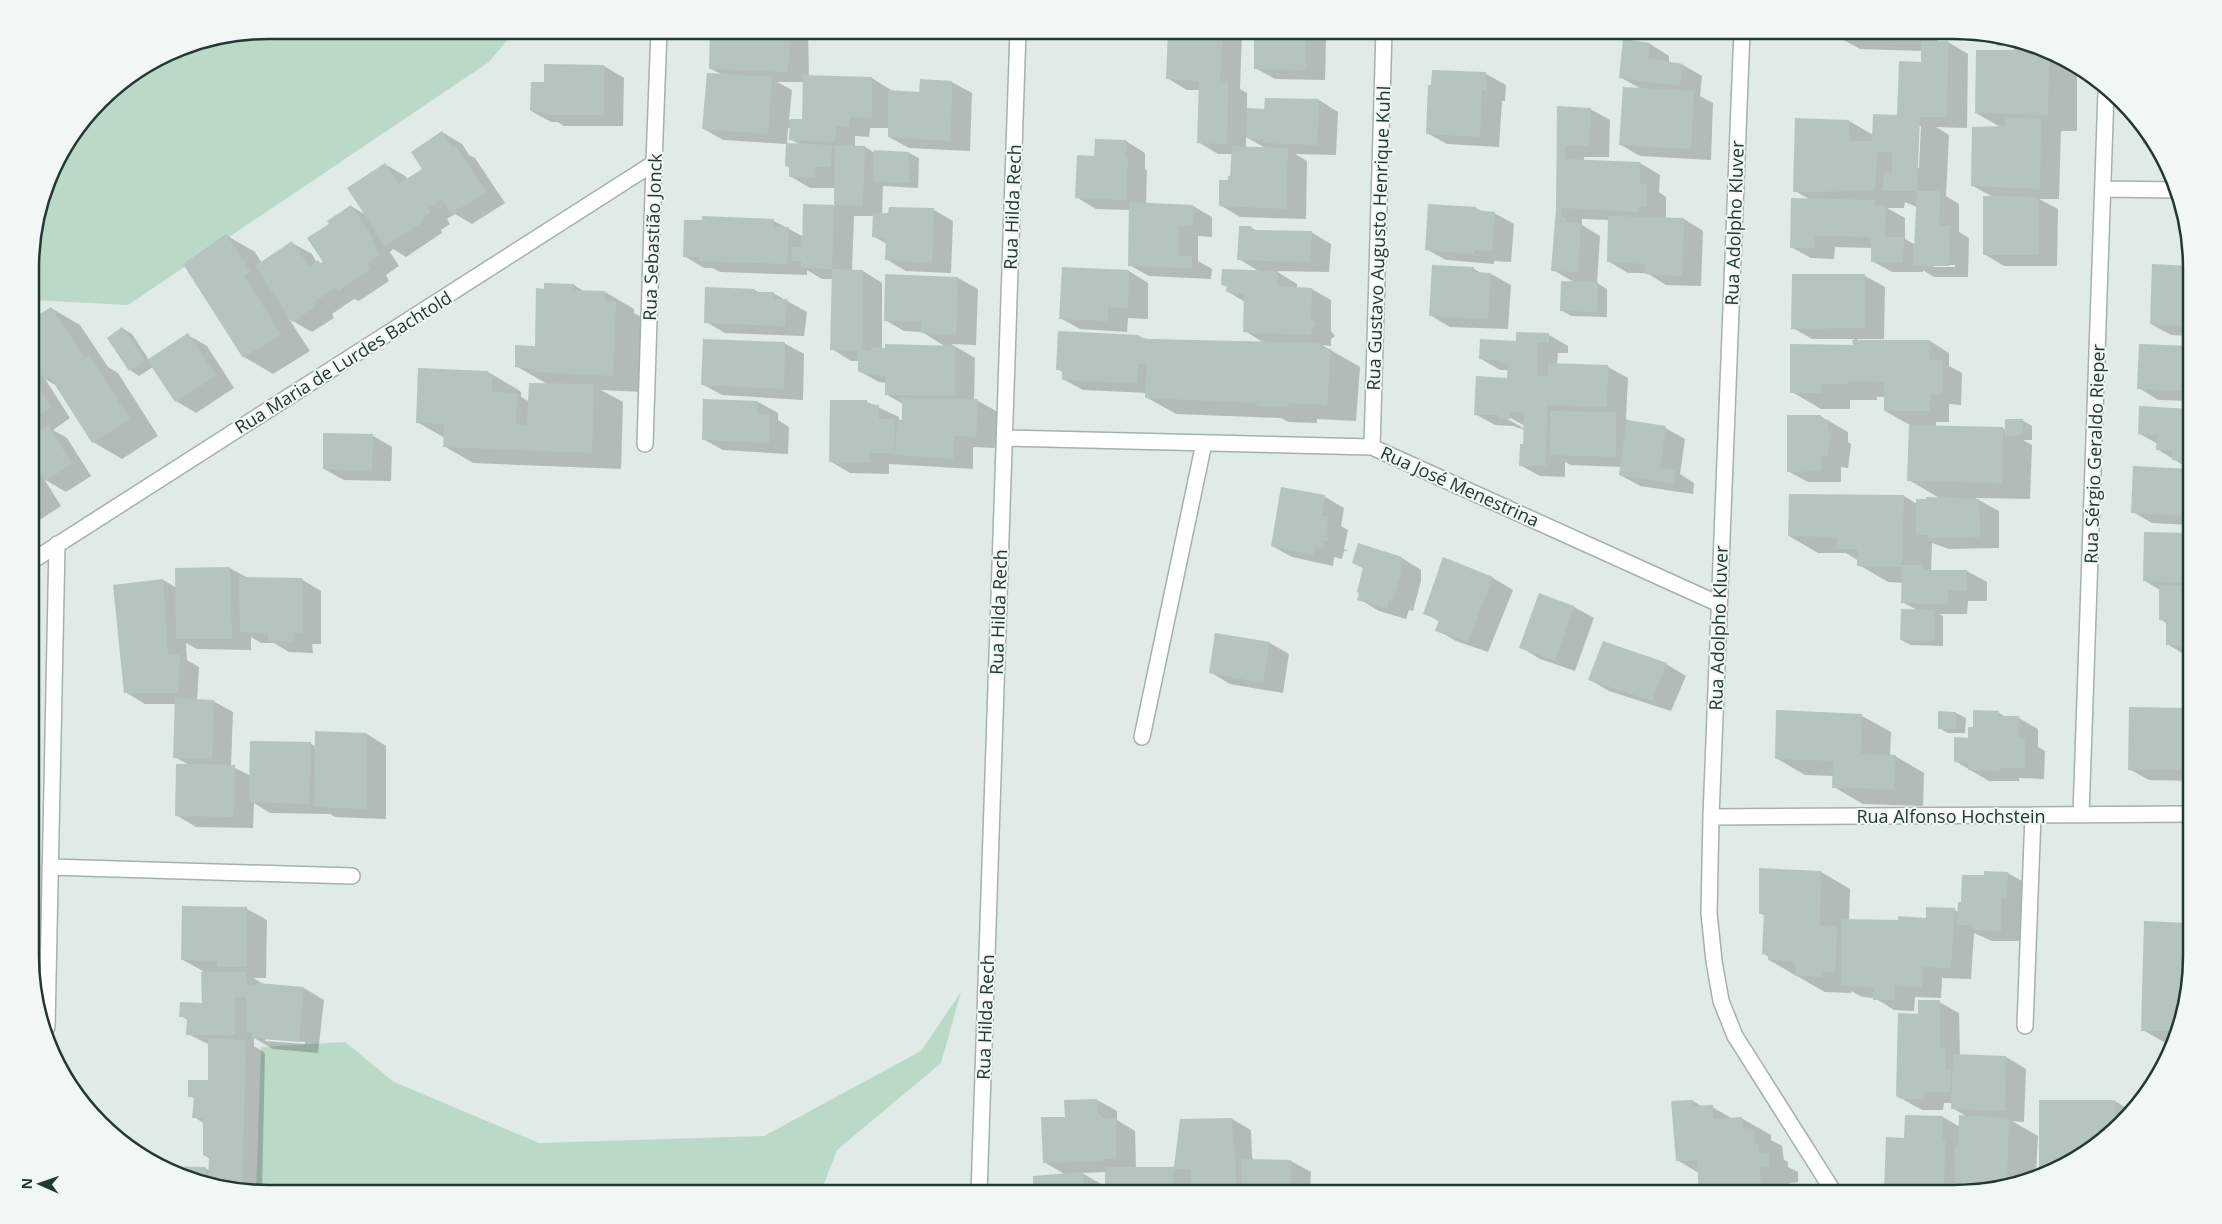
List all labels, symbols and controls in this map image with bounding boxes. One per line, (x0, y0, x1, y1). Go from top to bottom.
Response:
street label: Rua Gustavo Augusto Henrique Kuhl (1361, 85, 1395, 391)
street label: Rua Adolpho Kluver (1719, 139, 1749, 306)
street label: Rua Hilda Rech (998, 144, 1026, 270)
street label: Rua Sebastião Jonck (637, 152, 667, 321)
street label: Rua Maria de Lurdes Bachtold (230, 285, 456, 439)
street label: Rua Sérgio Geraldo Rieper (2078, 343, 2110, 564)
street label: Rua José Menestrina (1377, 440, 1543, 532)
street label: Rua Adolpho Kluver (1703, 544, 1733, 711)
street label: Rua Hilda Rech (984, 549, 1012, 675)
street label: Rua Alfonso Hochstein (1856, 804, 2046, 828)
street label: Rua Hilda Rech (971, 954, 999, 1080)
north arrow (15, 1159, 65, 1209)
text: N (17, 1178, 36, 1190)

